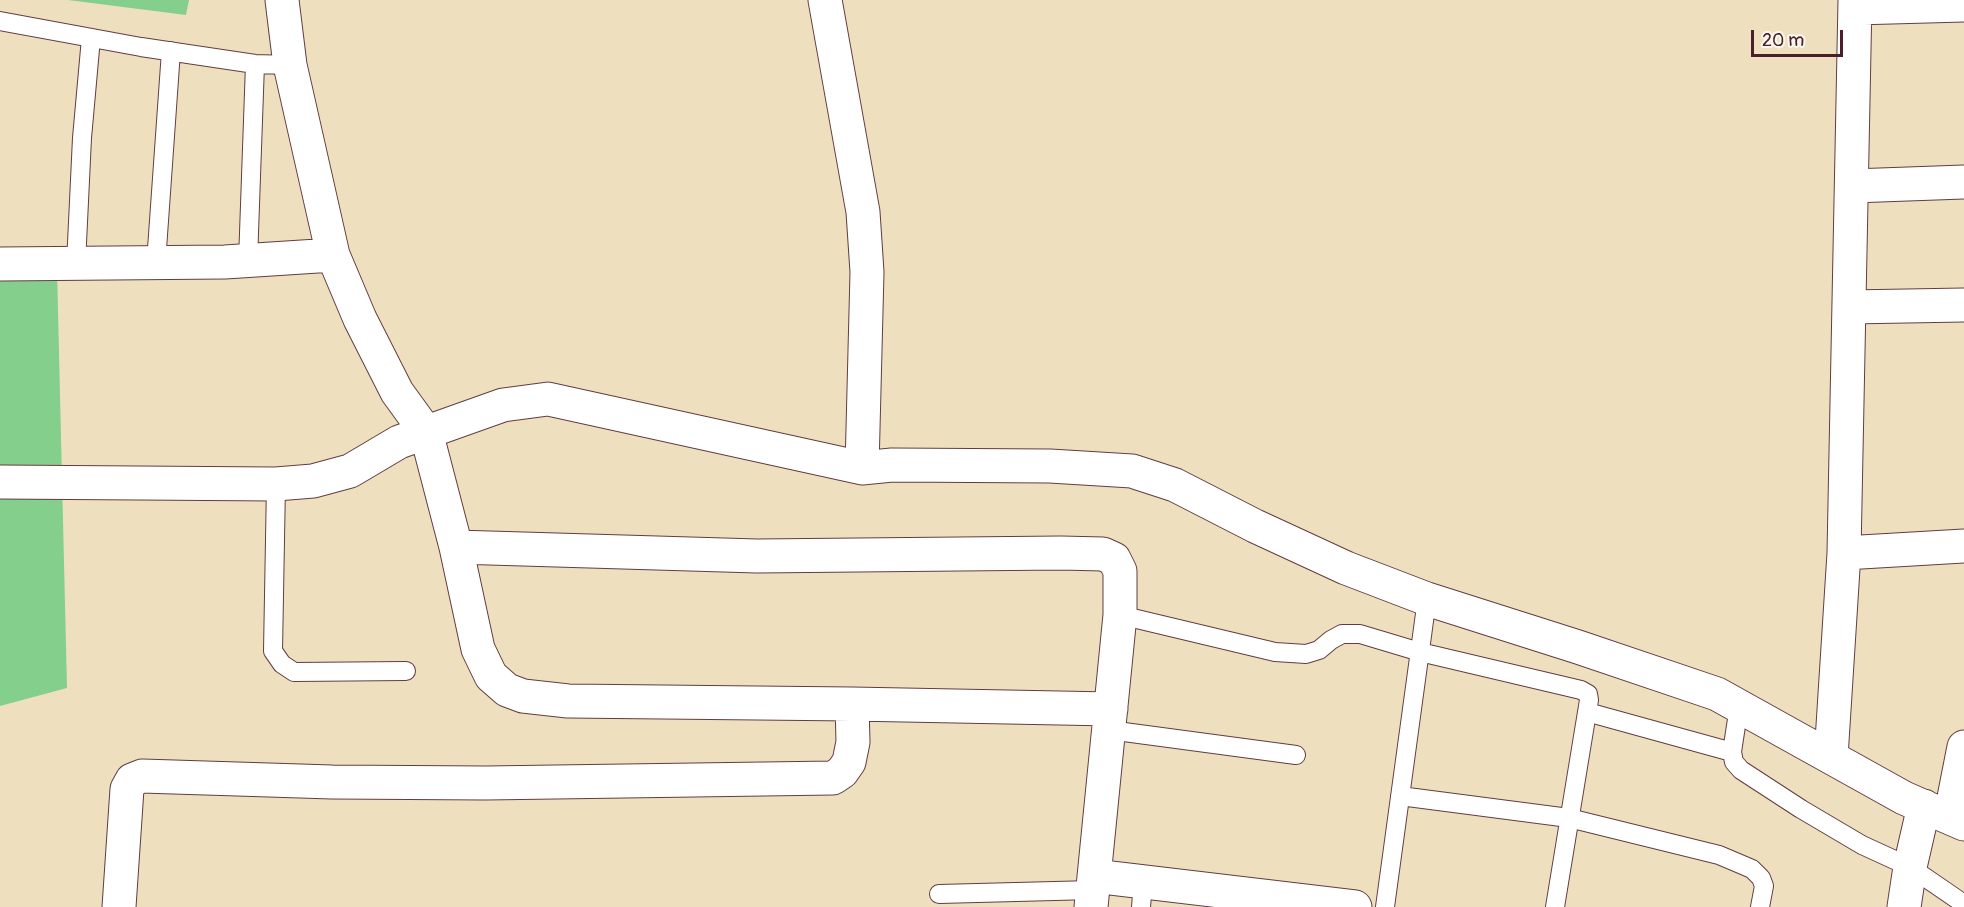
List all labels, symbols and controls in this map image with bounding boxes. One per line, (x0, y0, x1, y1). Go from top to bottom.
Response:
scale bar (1754, 18, 1846, 56)
text: 20 m (1762, 29, 1804, 52)

